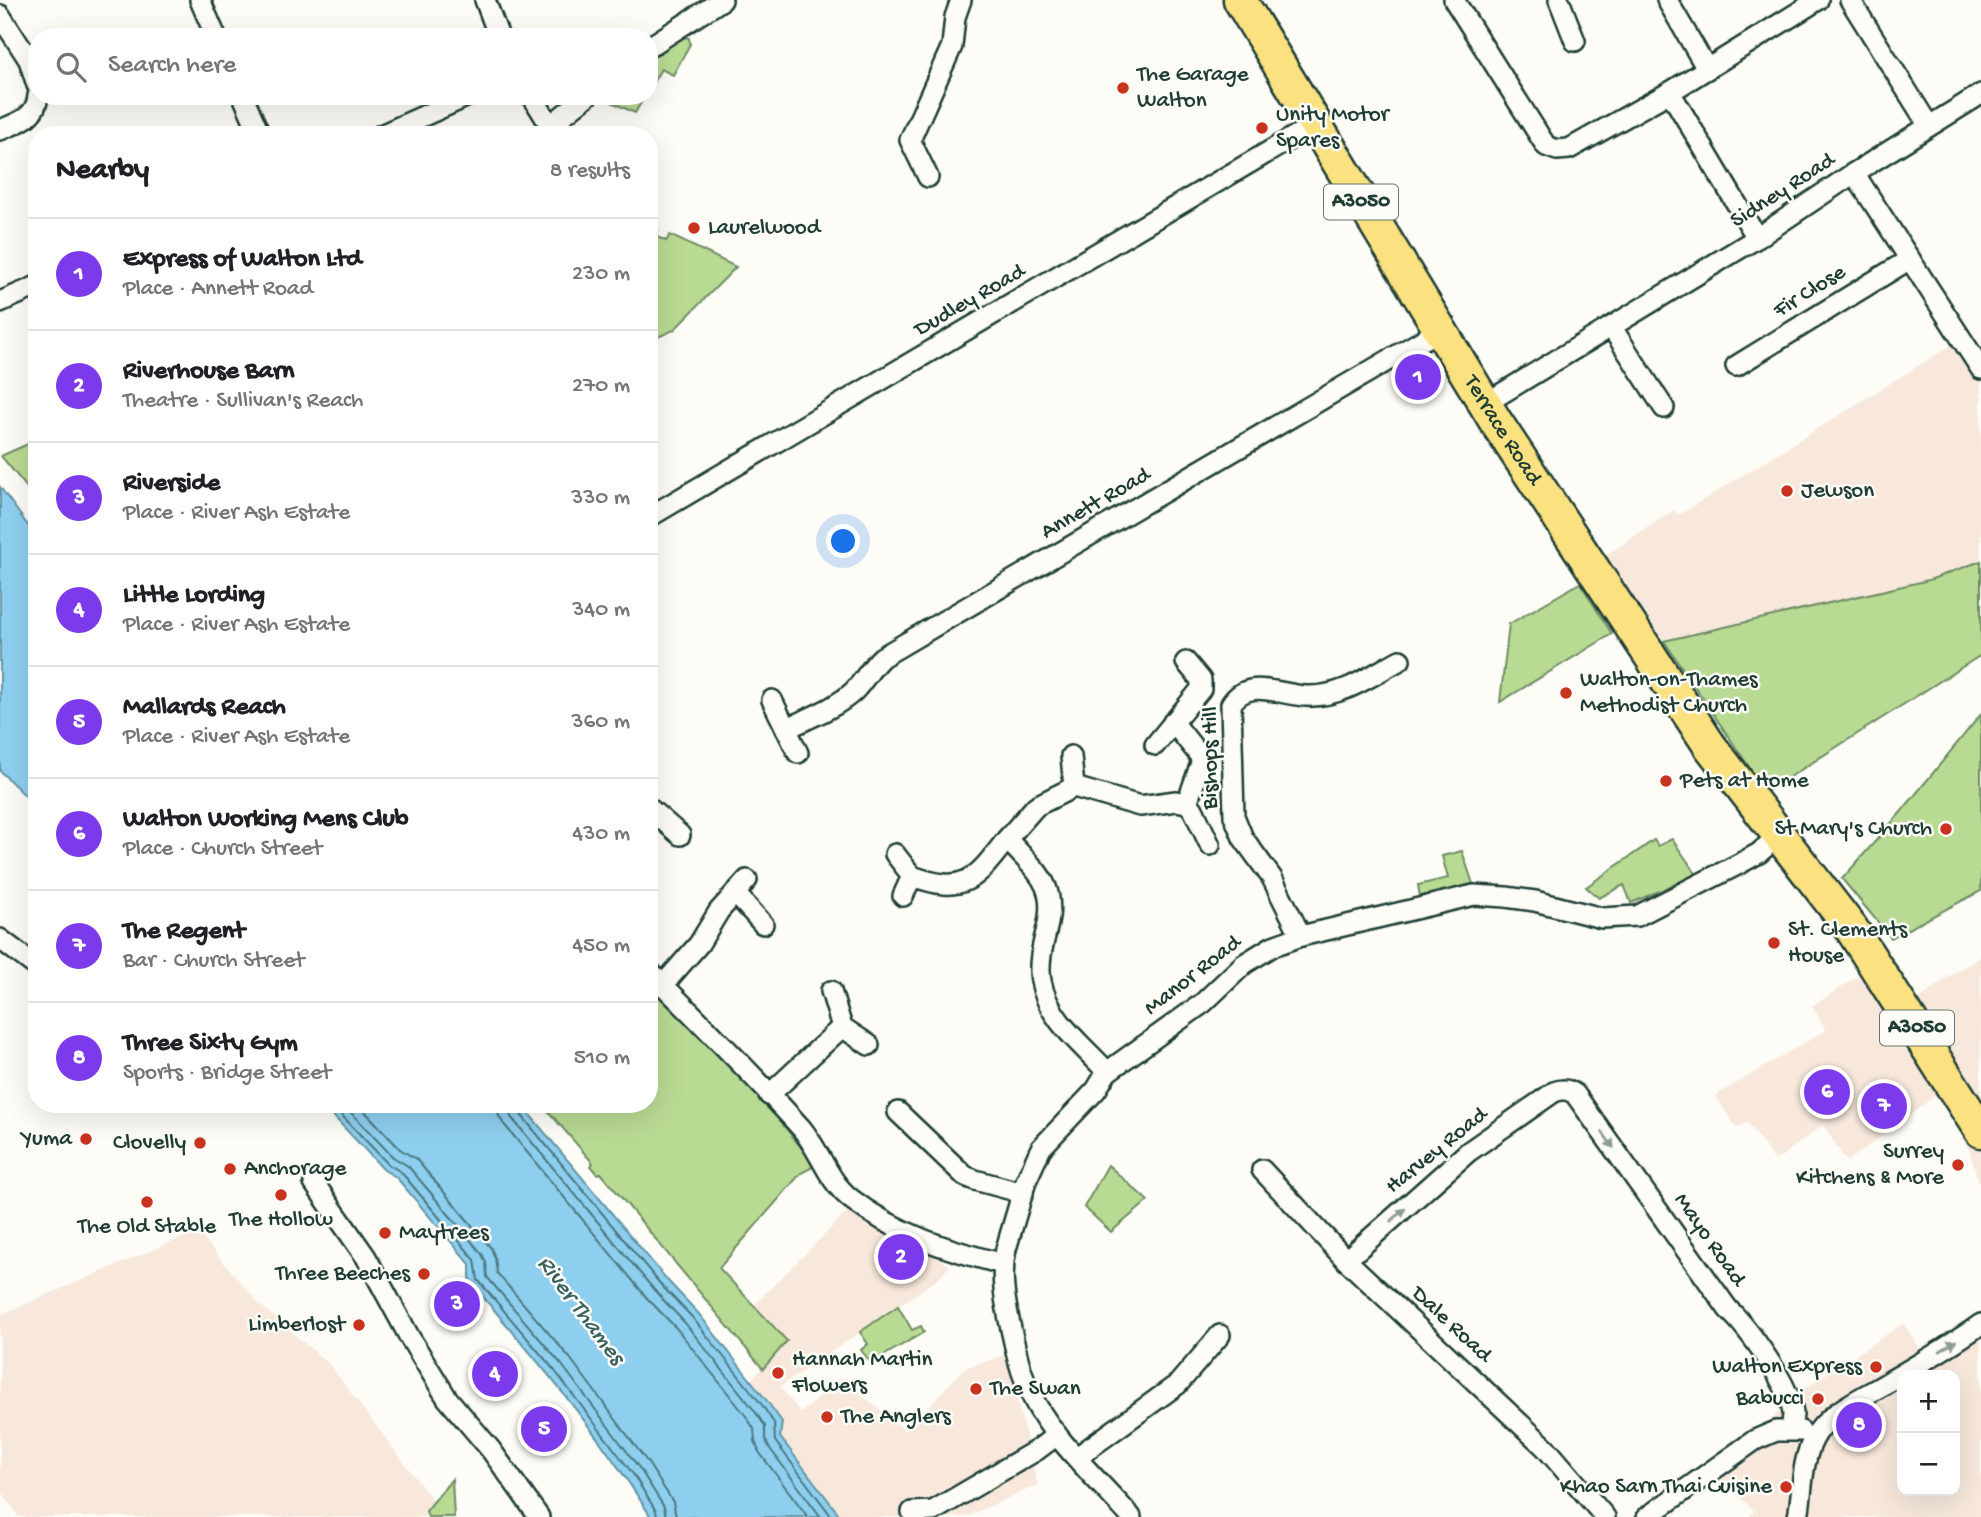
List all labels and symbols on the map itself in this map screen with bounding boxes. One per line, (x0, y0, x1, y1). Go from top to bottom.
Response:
place label: The Garage Walton (1135, 62, 1250, 115)
marker: The Garage Walton (1115, 80, 1131, 96)
place label: Unity Motor Spares (1276, 102, 1391, 155)
marker: Unity Motor Spares (1254, 120, 1270, 136)
street label: Sidney Road (1726, 146, 1841, 235)
road number: A3050 (1324, 184, 1398, 220)
place label: Laurelwood (708, 215, 822, 242)
marker: Laurelwood (686, 220, 702, 236)
street label: Dudley Road (908, 258, 1031, 344)
street label: Fir Close (1768, 259, 1852, 325)
pin: 1 (1395, 351, 1441, 403)
street label: Terrace Road (1456, 369, 1548, 492)
street label: Annett Road (1037, 461, 1157, 546)
place label: Jewson (1801, 478, 1874, 505)
marker: Jewson (1779, 483, 1795, 499)
your location (826, 524, 860, 558)
place label: Walton-on-Thames Methodist Church (1580, 667, 1758, 720)
marker: Walton-on-Thames Methodist Church (1558, 685, 1574, 701)
street label: Bishops Hill (1198, 707, 1225, 810)
place label: Pets at Home (1679, 768, 1810, 795)
marker: Pets at Home (1658, 773, 1674, 789)
place label: St Mary's Church (1775, 816, 1932, 843)
marker: St Mary's Church (1938, 821, 1954, 837)
place label: St. Clements House (1788, 917, 1908, 970)
street label: Manor Road (1139, 929, 1248, 1022)
marker: St. Clements House (1766, 935, 1782, 951)
road number: A3050 (1880, 1010, 1954, 1046)
pin: 6 (1804, 1066, 1850, 1118)
pin: 7 (1861, 1080, 1907, 1132)
street label: Harvey Road (1381, 1101, 1494, 1200)
place label: Yuma (19, 1126, 73, 1153)
place label: Clovelly (113, 1130, 186, 1157)
marker: Yuma (78, 1131, 94, 1147)
one-way arrow (1601, 1131, 1615, 1149)
marker: Clovelly (192, 1135, 208, 1151)
place label: Surrey Kitchens & More (1796, 1139, 1945, 1192)
place label: Anchorage (244, 1156, 348, 1183)
marker: Surrey Kitchens & More (1950, 1157, 1966, 1173)
marker: Anchorage (222, 1161, 238, 1177)
marker: The Hollow (273, 1187, 289, 1203)
street label: Mayo Road (1667, 1188, 1752, 1293)
marker: The Old Stable (139, 1194, 155, 1210)
place label: The Hollow (227, 1207, 333, 1234)
one-way arrow (1389, 1208, 1406, 1223)
place label: The Old Stable (76, 1214, 217, 1241)
place label: Maytrees (399, 1220, 489, 1247)
marker: Maytrees (377, 1225, 393, 1241)
pin: 2 (878, 1231, 924, 1283)
water label: River Thames (530, 1251, 632, 1373)
place label: Three Beeches (273, 1261, 411, 1288)
marker: Three Beeches (416, 1266, 432, 1282)
pin: 3 (434, 1278, 480, 1330)
street label: Dale Road (1404, 1280, 1498, 1370)
place label: Limberlost (248, 1312, 347, 1339)
marker: Limberlost (351, 1317, 367, 1333)
one-way arrow (1939, 1340, 1958, 1353)
place label: Hannah Martin Flowers (791, 1347, 933, 1400)
pin: 4 (472, 1348, 518, 1400)
place label: Walton Express (1712, 1354, 1863, 1381)
marker: Walton Express (1868, 1359, 1884, 1375)
marker: Hannah Martin Flowers (770, 1365, 786, 1381)
place label: The Swan (988, 1376, 1081, 1403)
marker: The Swan (968, 1381, 984, 1397)
place label: Babucci (1735, 1386, 1804, 1413)
marker: Babucci (1810, 1391, 1826, 1407)
pin: 8 (1836, 1399, 1882, 1451)
pin: 5 (521, 1403, 567, 1455)
place label: The Anglers (839, 1404, 951, 1431)
marker: The Anglers (819, 1409, 835, 1425)
place label: Khao Sarn Thai Cuisine (1560, 1474, 1773, 1501)
marker: Khao Sarn Thai Cuisine (1778, 1479, 1794, 1495)

